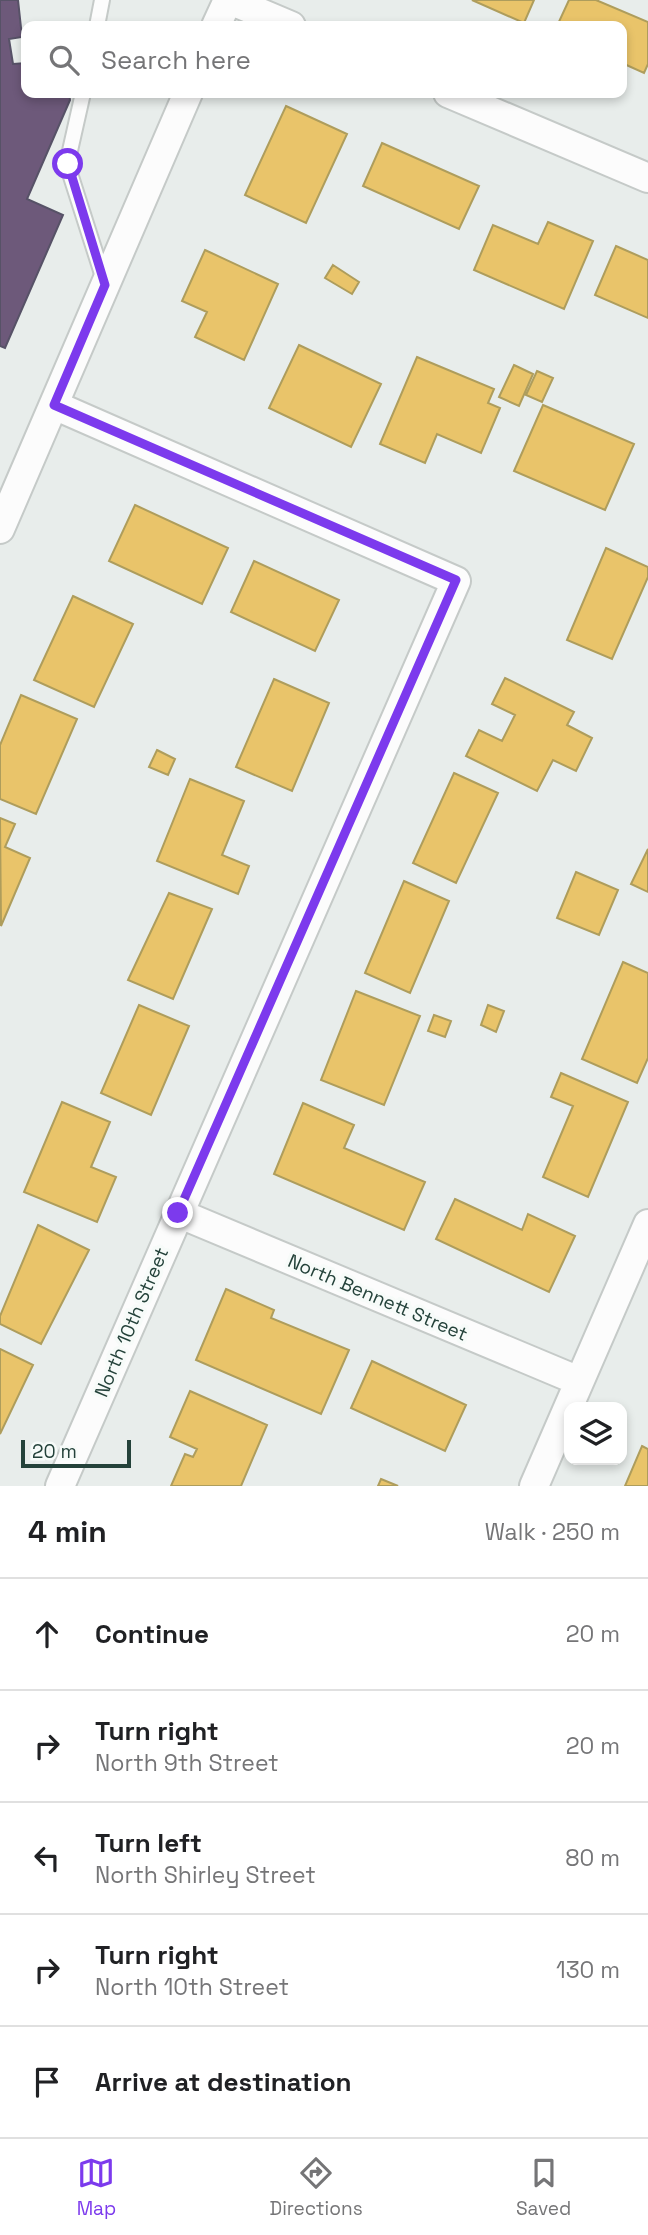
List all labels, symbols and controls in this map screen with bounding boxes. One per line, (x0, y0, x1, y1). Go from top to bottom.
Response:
search box (21, 21, 627, 98)
icon: search (45, 41, 83, 79)
text: Search here (101, 43, 251, 77)
route start (52, 148, 83, 179)
route end (162, 1197, 193, 1228)
street label: North 10th Street (89, 1244, 174, 1401)
street label: North Bennett Street (284, 1248, 471, 1347)
map controls (564, 1402, 627, 1465)
button: layers (564, 1402, 627, 1465)
scale bar (21, 1437, 131, 1469)
text: 20 m (32, 1439, 77, 1464)
text: 4 min (28, 1512, 107, 1551)
text: Walk · 250 m (485, 1517, 620, 1547)
icon: ahead (28, 1615, 66, 1653)
text: Continue (95, 1617, 209, 1651)
text: 20 m (566, 1619, 620, 1649)
text: Turn right (95, 1714, 219, 1748)
icon: right (28, 1727, 66, 1765)
text: 20 m (566, 1731, 620, 1761)
text: North 9th Street (95, 1748, 279, 1778)
text: Turn left (95, 1826, 202, 1860)
icon: left (28, 1839, 66, 1877)
text: 80 m (565, 1843, 620, 1873)
text: North Shirley Street (95, 1860, 316, 1890)
text: Turn right (95, 1938, 219, 1972)
icon: right (28, 1951, 66, 1989)
text: 130 m (556, 1955, 620, 1985)
text: North 10th Street (95, 1972, 289, 2002)
icon: arrive (28, 2063, 66, 2101)
text: Arrive at destination (95, 2065, 352, 2099)
tab: Map (77, 2154, 116, 2221)
tab: Directions (270, 2154, 363, 2221)
tab: Saved (516, 2154, 571, 2221)

